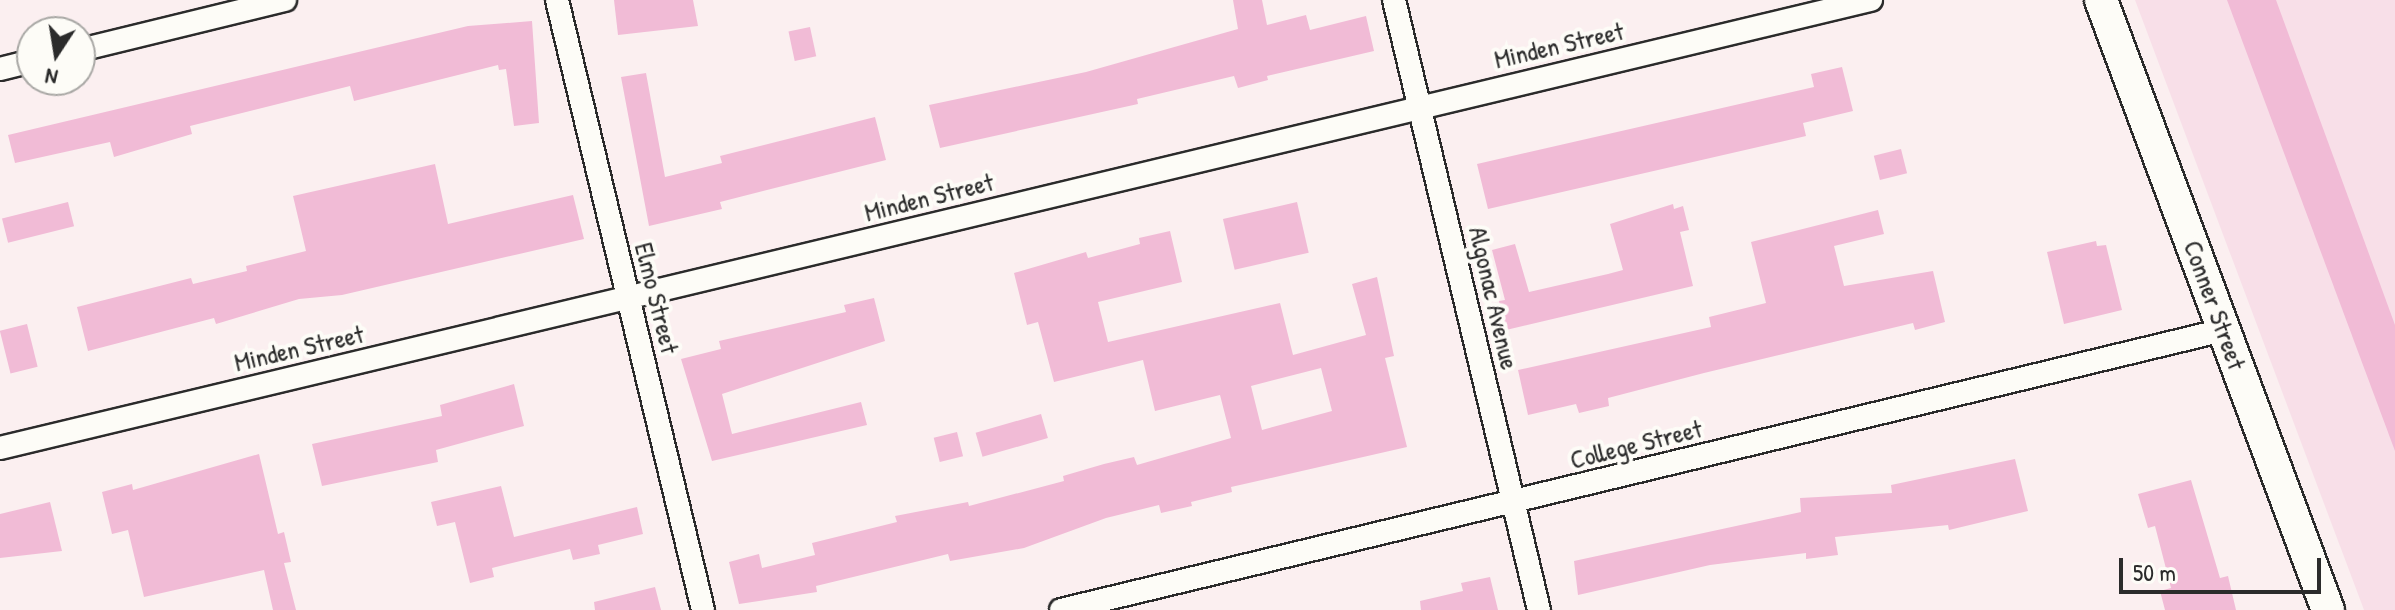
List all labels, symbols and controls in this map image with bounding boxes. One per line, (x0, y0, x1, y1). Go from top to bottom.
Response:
street label: Minden Street (1491, 15, 1627, 75)
north arrow (16, 16, 96, 96)
text: N (43, 62, 60, 93)
street label: Minden Street (861, 166, 997, 228)
street label: Algonac Avenue (1462, 224, 1526, 372)
street label: Conner Street (2177, 236, 2253, 374)
street label: Elmo Street (628, 239, 686, 357)
street label: Minden Street (231, 318, 367, 378)
street label: College Street (1567, 413, 1705, 475)
scale bar (2123, 542, 2325, 592)
text: 50 m (2133, 556, 2176, 588)

